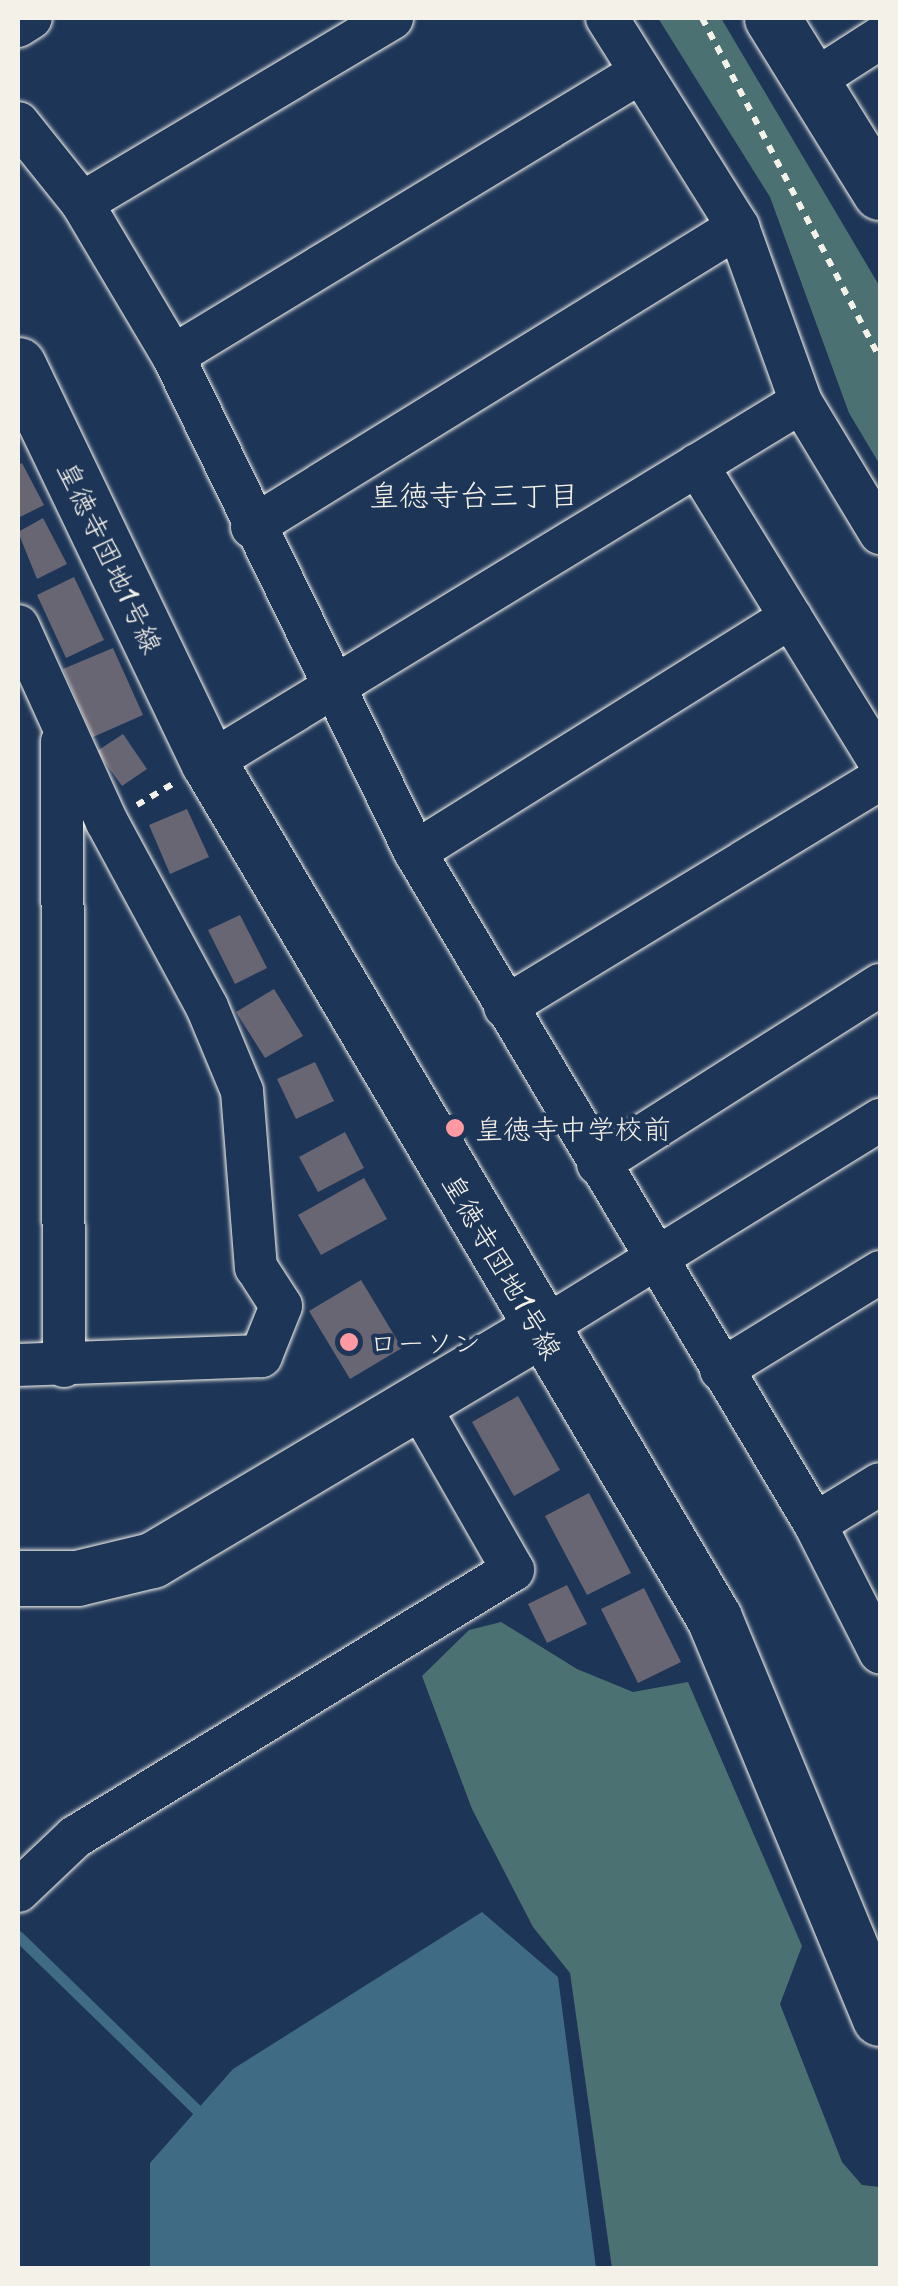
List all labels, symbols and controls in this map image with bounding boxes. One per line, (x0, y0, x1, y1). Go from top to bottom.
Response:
street label: 皇徳寺団地1号線 (52, 455, 170, 659)
district label: 皇徳寺台三丁目 (369, 476, 579, 512)
place label: 皇徳寺中学校前 (475, 1111, 671, 1145)
marker: 皇徳寺中学校前 (444, 1117, 466, 1139)
street label: 皇徳寺団地1号線 (436, 1167, 570, 1365)
place label: ローソン (369, 1325, 481, 1359)
marker: ローソン (338, 1331, 360, 1353)

